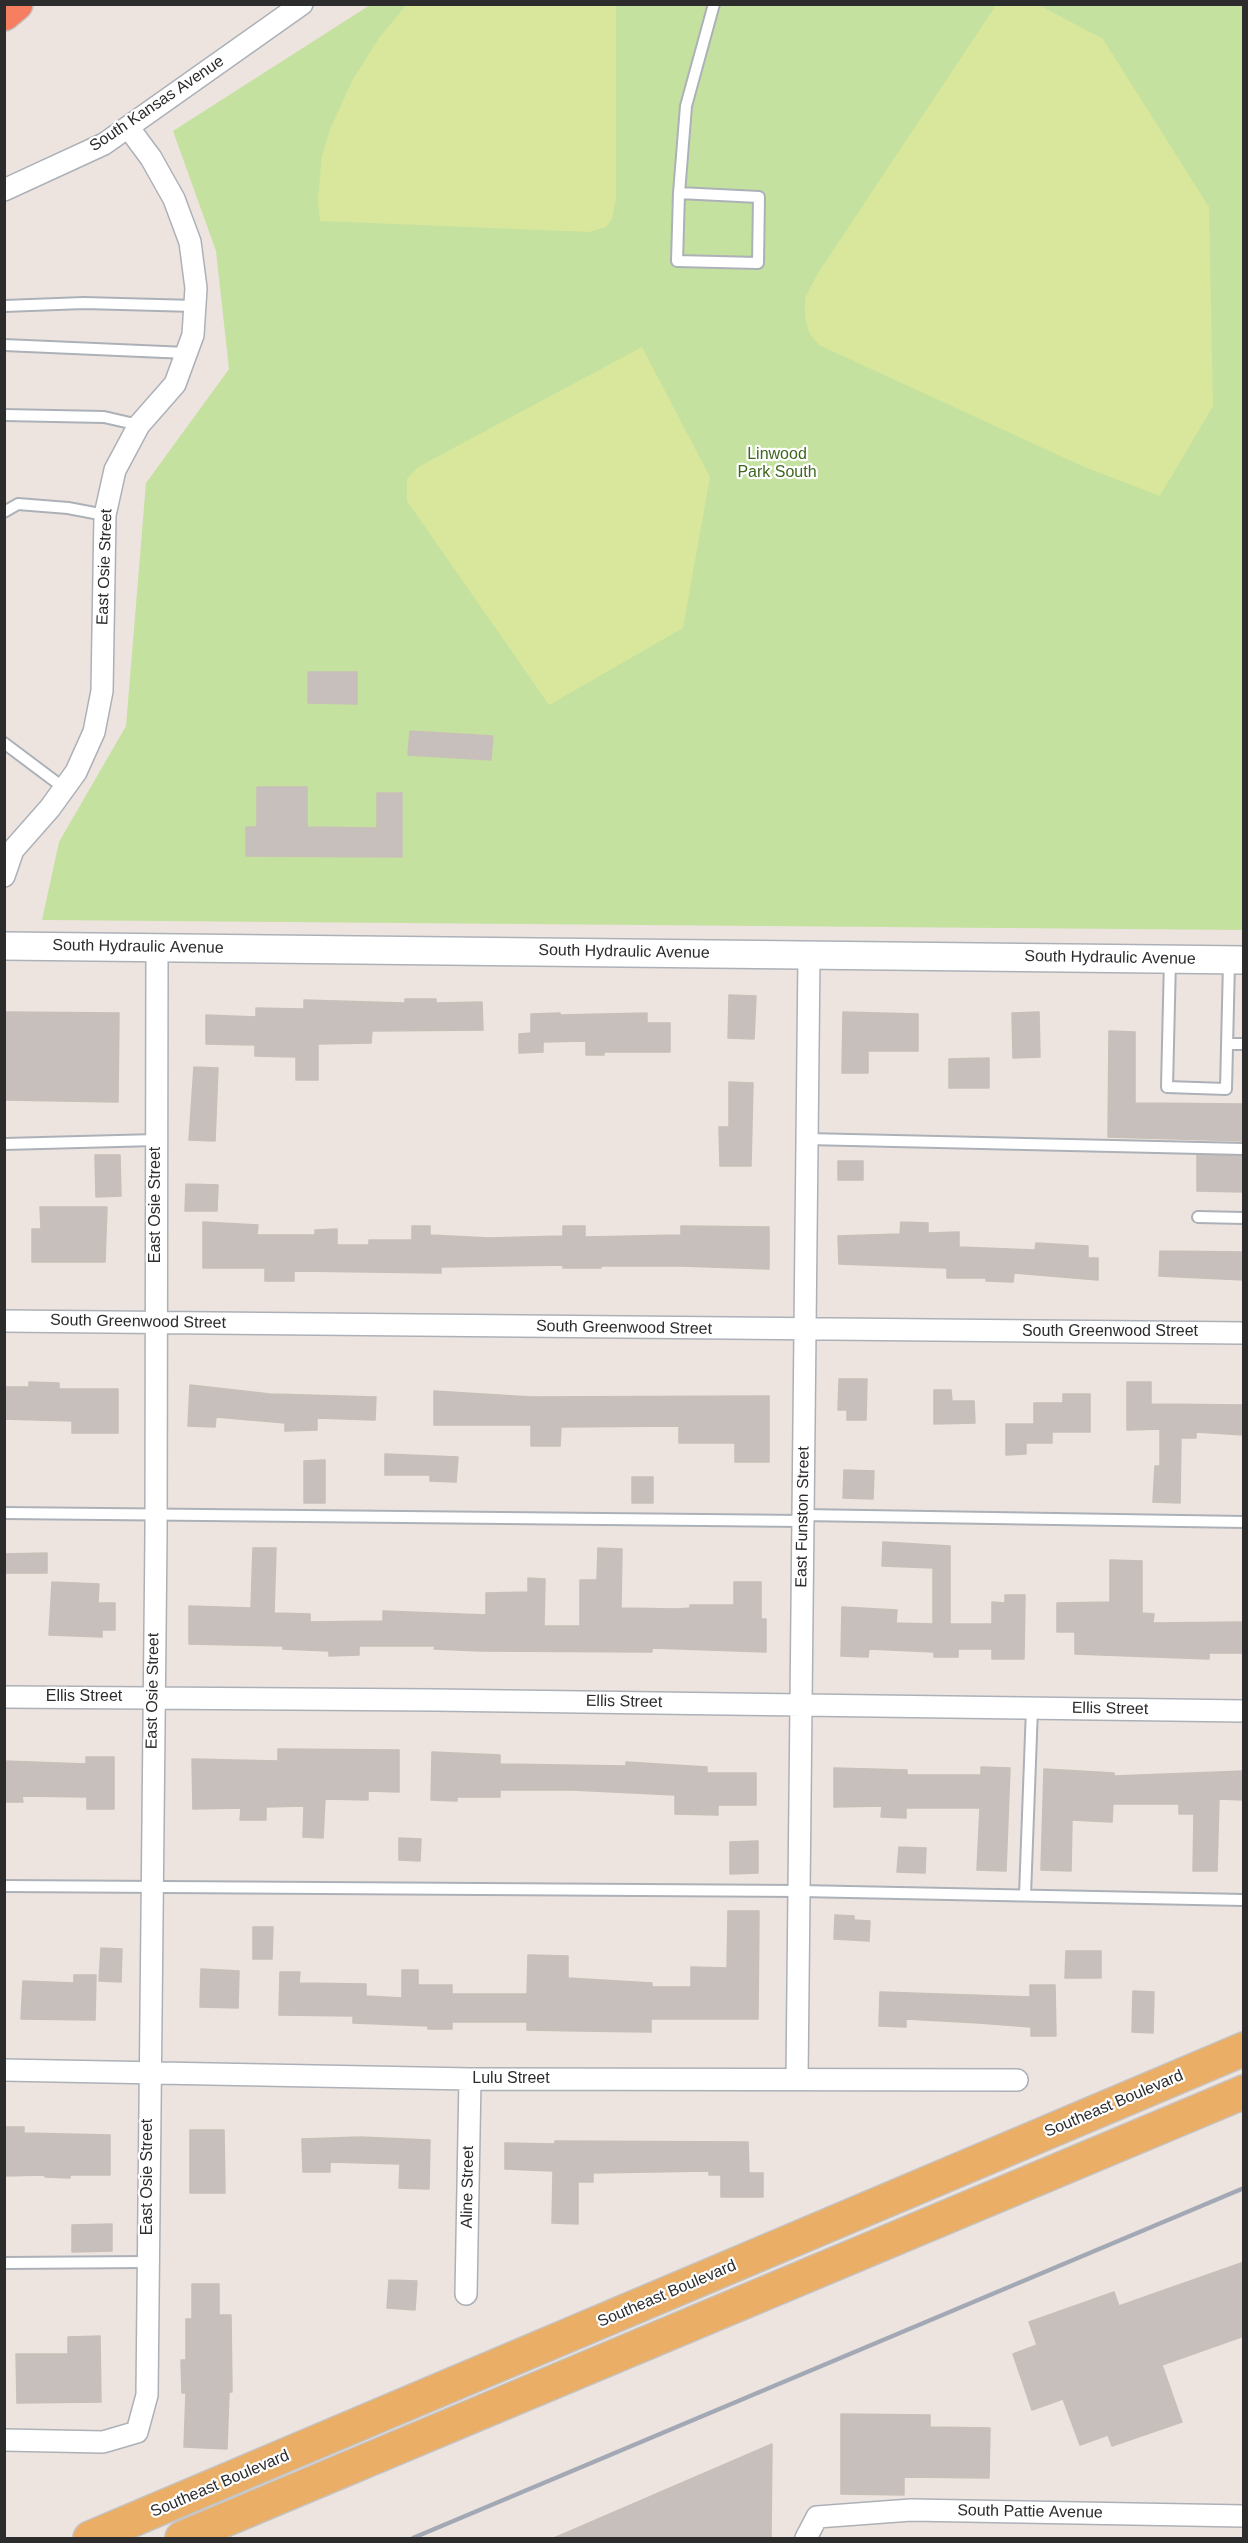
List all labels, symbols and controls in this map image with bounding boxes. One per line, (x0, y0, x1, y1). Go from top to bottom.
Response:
street label: South Kansas Avenue (86, 52, 228, 156)
park label: Linwood Park South (737, 445, 817, 483)
street label: East Osie Street (93, 508, 117, 626)
street label: South Hydraulic Avenue (52, 936, 224, 958)
street label: South Hydraulic Avenue (538, 941, 710, 963)
street label: South Hydraulic Avenue (1024, 947, 1196, 969)
street label: East Osie Street (146, 1147, 166, 1263)
street label: South Greenwood Street (50, 1311, 226, 1333)
street label: South Greenwood Street (536, 1317, 712, 1339)
street label: South Greenwood Street (1022, 1322, 1198, 1342)
street label: East Funston Street (792, 1446, 814, 1588)
street label: East Osie Street (142, 1633, 164, 1749)
street label: Ellis Street (46, 1687, 122, 1707)
street label: Ellis Street (586, 1692, 662, 1712)
street label: Ellis Street (1072, 1699, 1148, 1719)
street label: Southeast Boulevard (1042, 2066, 1186, 2142)
street label: Lulu Street (472, 2069, 550, 2089)
street label: East Osie Street (138, 2119, 158, 2235)
street label: Aline Street (458, 2145, 478, 2229)
street label: Southeast Boulevard (595, 2256, 739, 2332)
street label: Southeast Boulevard (148, 2446, 292, 2522)
street label: South Pattie Avenue (957, 2501, 1103, 2523)

